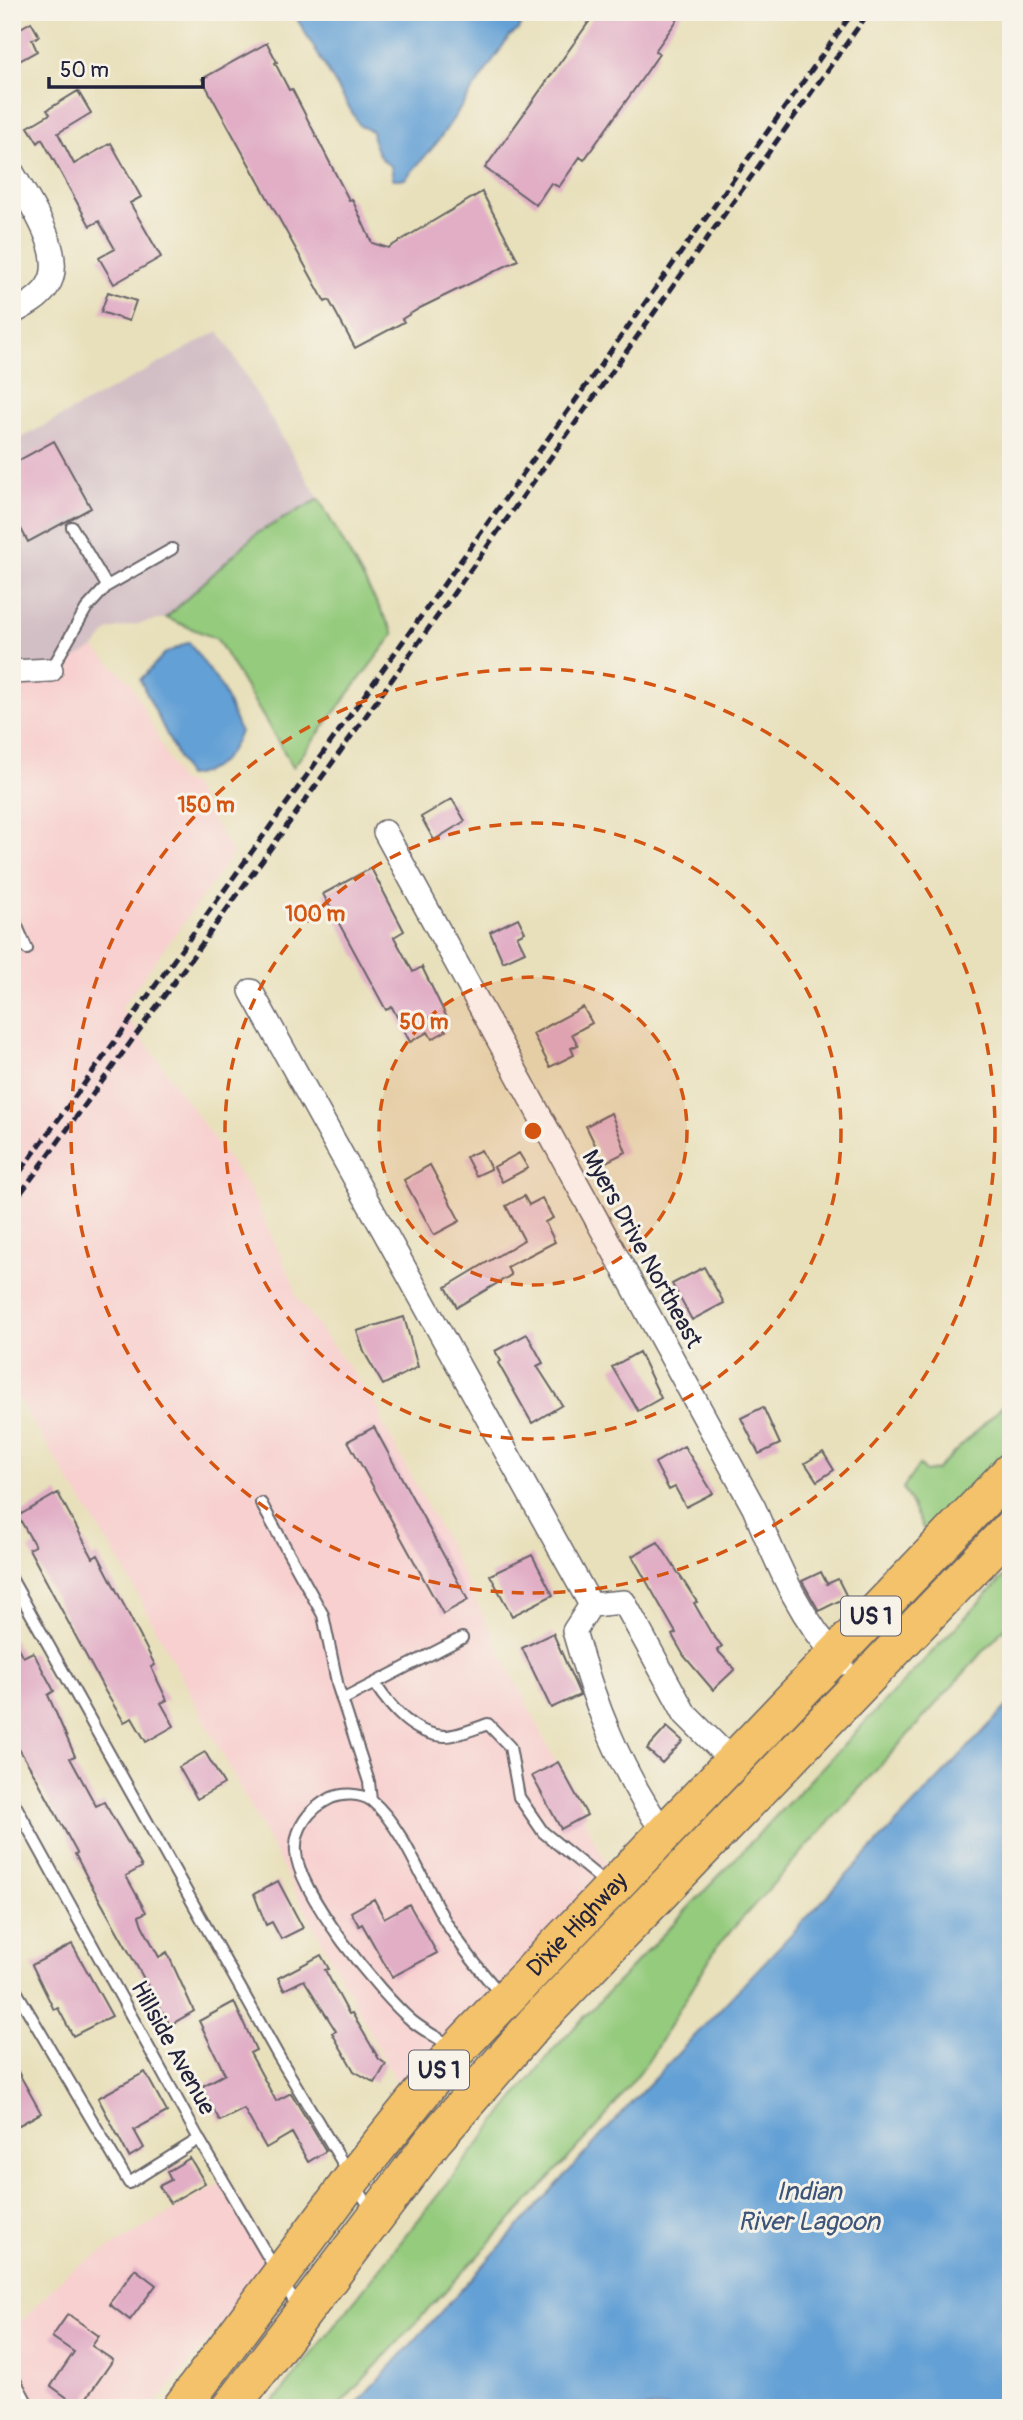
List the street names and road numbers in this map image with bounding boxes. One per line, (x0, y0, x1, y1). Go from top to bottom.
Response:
street label: Myers Drive Northeast (575, 1145, 709, 1353)
road number: US 1 (841, 1596, 901, 1636)
street label: Dixie Highway (520, 1866, 634, 1983)
street label: Hillside Avenue (124, 1976, 222, 2120)
road number: US 1 (409, 2050, 469, 2090)

